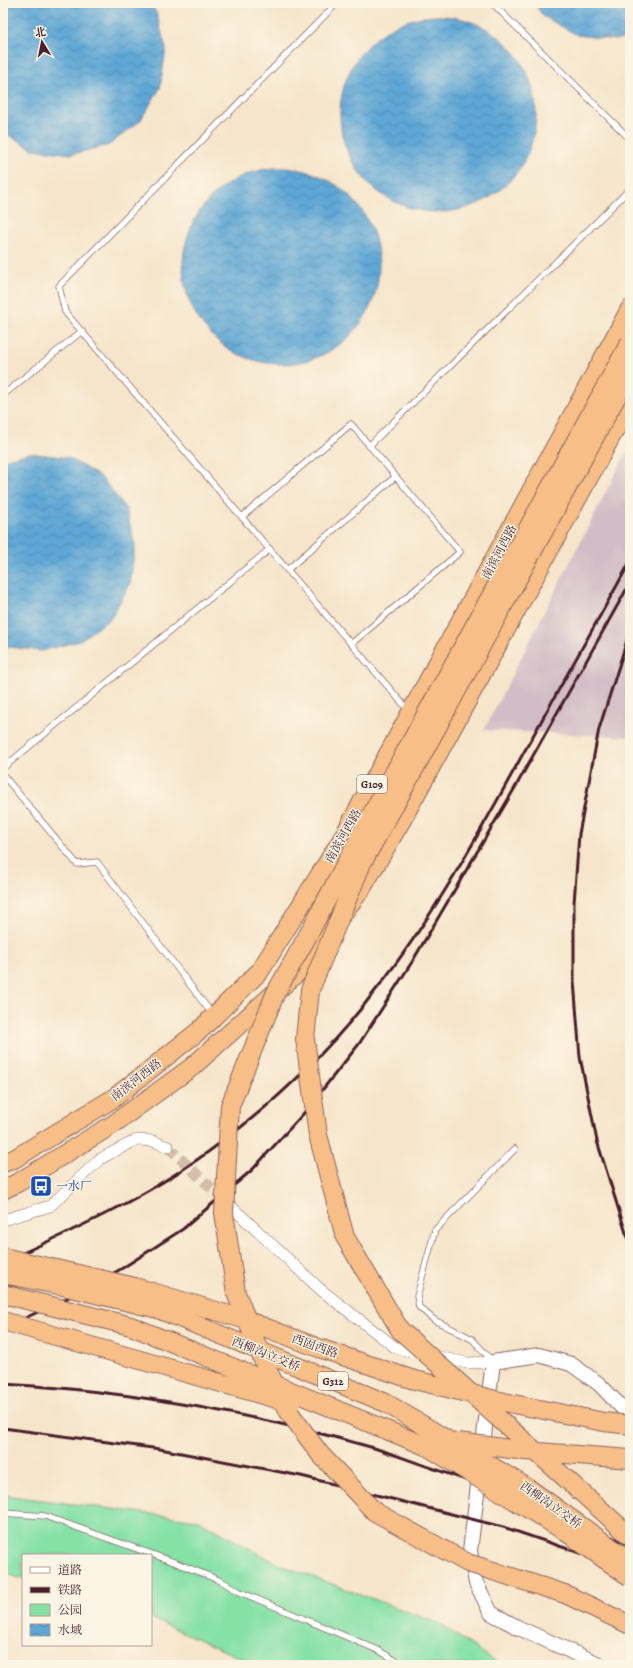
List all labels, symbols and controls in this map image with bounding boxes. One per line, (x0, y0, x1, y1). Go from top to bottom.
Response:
north arrow (22, 22, 62, 62)
text: 北 (34, 24, 47, 41)
street label: 南滨河西路 (478, 522, 520, 582)
road number: G109 (357, 775, 387, 793)
street label: 南滨河西路 (321, 806, 365, 866)
street label: 南滨河西路 (107, 1055, 165, 1105)
bus stop icon: 一水厂 (28, 1173, 54, 1199)
place label: 一水厂 (56, 1178, 92, 1194)
street label: 西固西路 (290, 1330, 340, 1362)
street label: 西柳沟立交桥 (230, 1333, 302, 1375)
road number: G312 (318, 1372, 348, 1390)
street label: 西柳沟立交桥 (517, 1478, 585, 1532)
legend (22, 1554, 152, 1646)
text: 道路 (58, 1562, 82, 1578)
text: 铁路 (58, 1582, 82, 1598)
text: 公园 (58, 1602, 82, 1618)
text: 水域 (58, 1622, 82, 1638)

